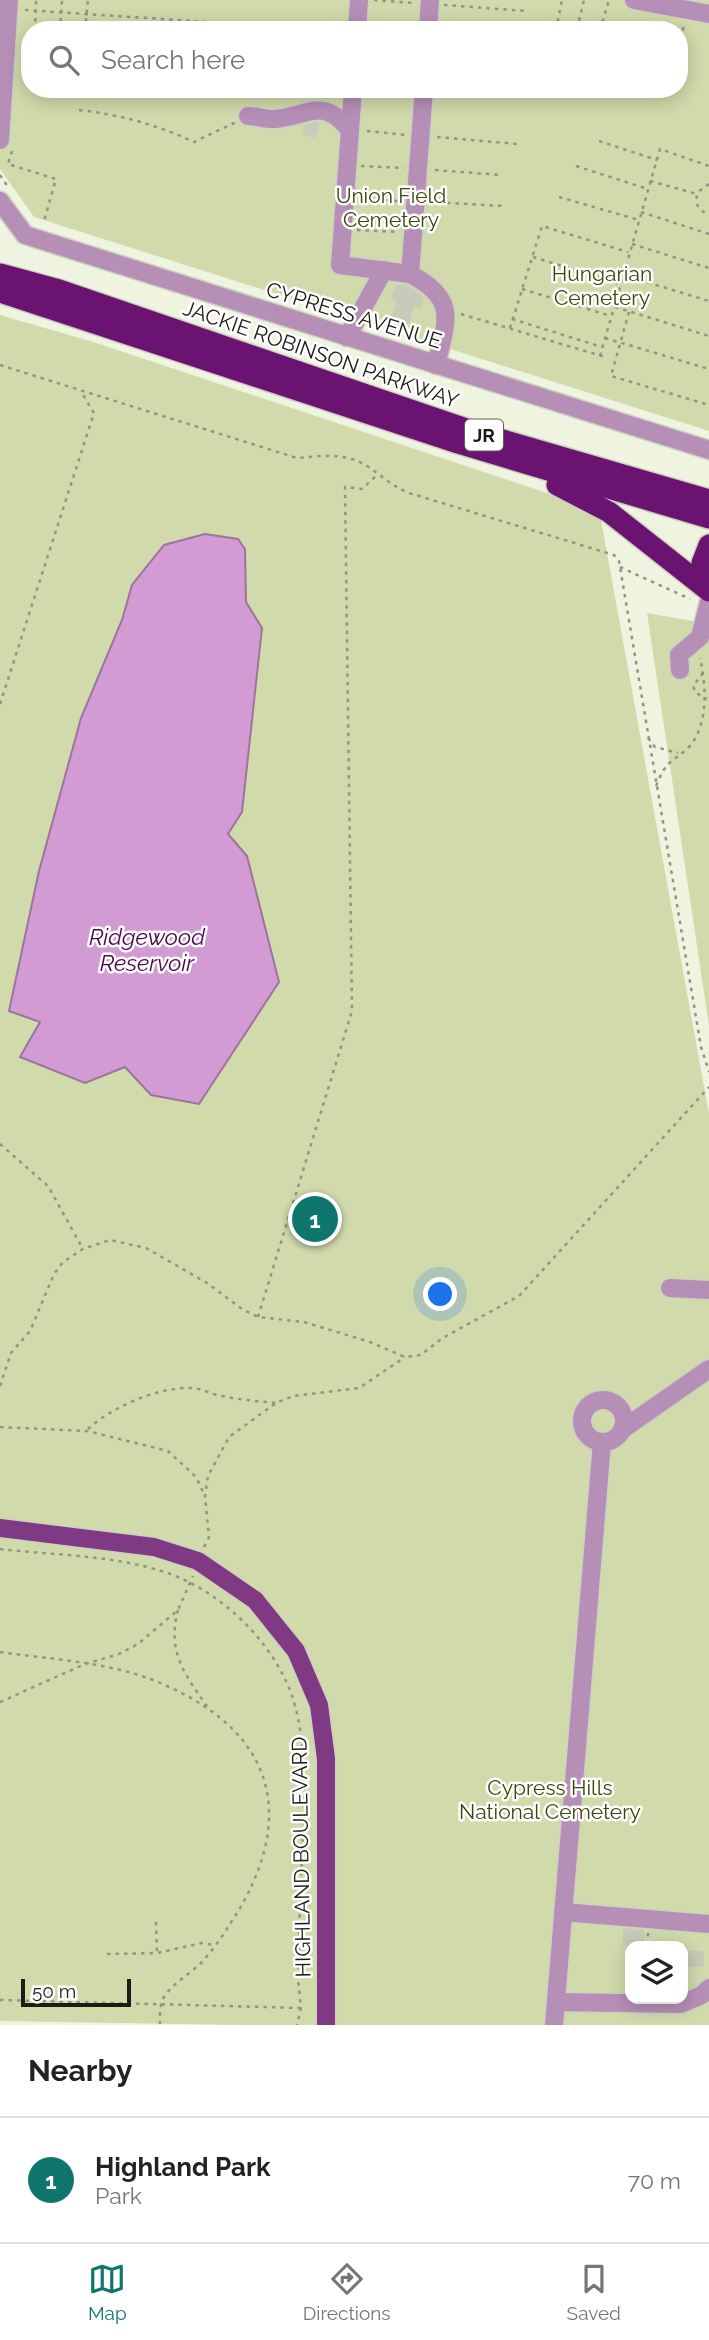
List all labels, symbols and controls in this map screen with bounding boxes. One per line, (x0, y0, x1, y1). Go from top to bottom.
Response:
search box (21, 21, 688, 98)
icon: search (45, 41, 83, 79)
text: Search here (101, 45, 245, 75)
park label: Union Field Cemetery (336, 183, 446, 232)
park label: Hungarian Cemetery (552, 261, 652, 310)
street label: CYPRESS AVENUE (263, 276, 445, 354)
street label: JACKIE ROBINSON PARKWAY (180, 295, 462, 413)
road number: JR (465, 420, 503, 450)
water label: Ridgewood Reservoir (89, 923, 206, 976)
pin: 1 (292, 1193, 338, 1245)
your location (423, 1277, 457, 1311)
street label: HIGHLAND BOULEVARD (286, 1736, 316, 1978)
park label: Cypress Hills National Cemetery (459, 1775, 641, 1824)
map controls (625, 1941, 688, 2004)
button: layers (625, 1941, 688, 2004)
scale bar (21, 1976, 131, 2008)
text: 50 m (32, 1980, 76, 2002)
text: Nearby (28, 2053, 132, 2088)
text: Highland Park (95, 2152, 271, 2182)
text: 1 (45, 2167, 57, 2194)
text: 70 m (628, 2167, 681, 2194)
text: Park (95, 2182, 142, 2209)
tab: Map (88, 2260, 127, 2324)
tab: Directions (303, 2260, 391, 2324)
tab: Saved (567, 2260, 621, 2324)

